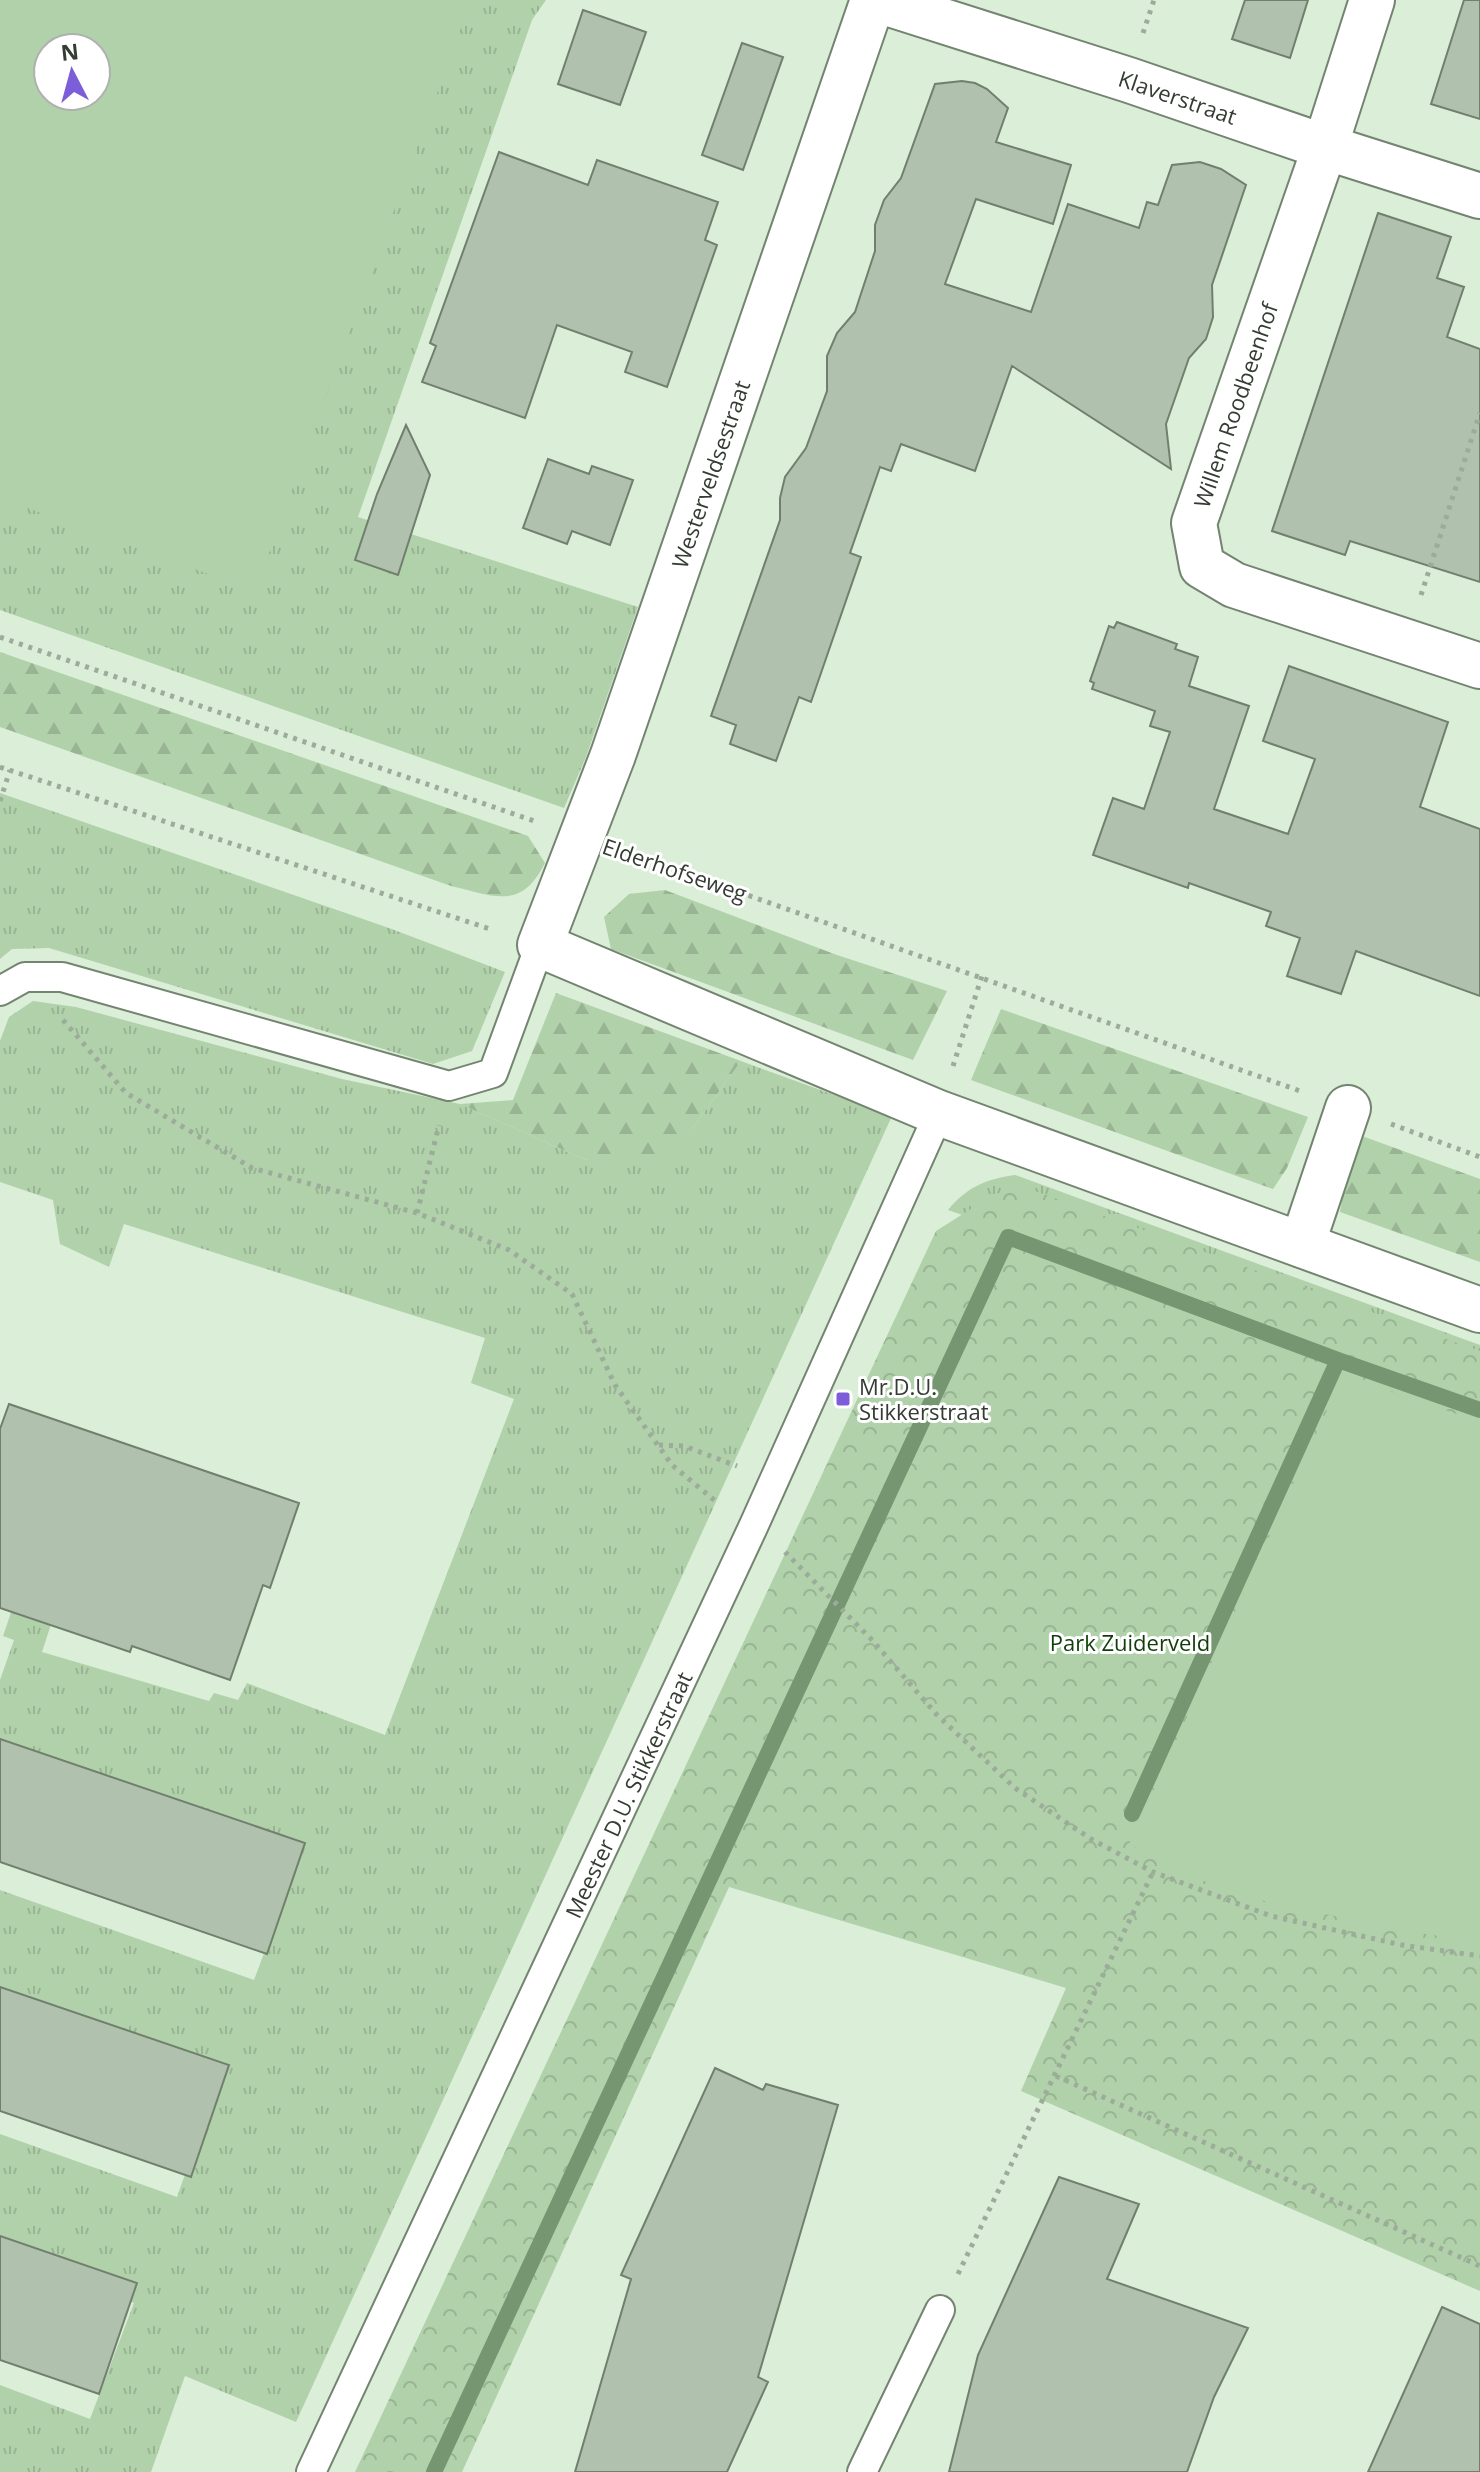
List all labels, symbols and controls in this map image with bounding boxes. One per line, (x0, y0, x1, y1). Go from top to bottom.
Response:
north arrow (32, 32, 112, 112)
text: N (59, 35, 80, 67)
street label: Klaverstraat (1115, 63, 1241, 131)
street label: Willem Roodbeenhof (1186, 297, 1285, 511)
street label: Westerveldsestraat (664, 376, 756, 572)
street label: Elderhofseweg (599, 830, 751, 908)
place label: Mr.D.U. Stikkerstraat (859, 1371, 989, 1426)
marker: Mr.D.U. Stikkerstraat (834, 1390, 852, 1408)
park label: Park Zuiderveld (1050, 1627, 1210, 1657)
street label: Meester D.U. Stikkerstraat (557, 1666, 699, 1923)

